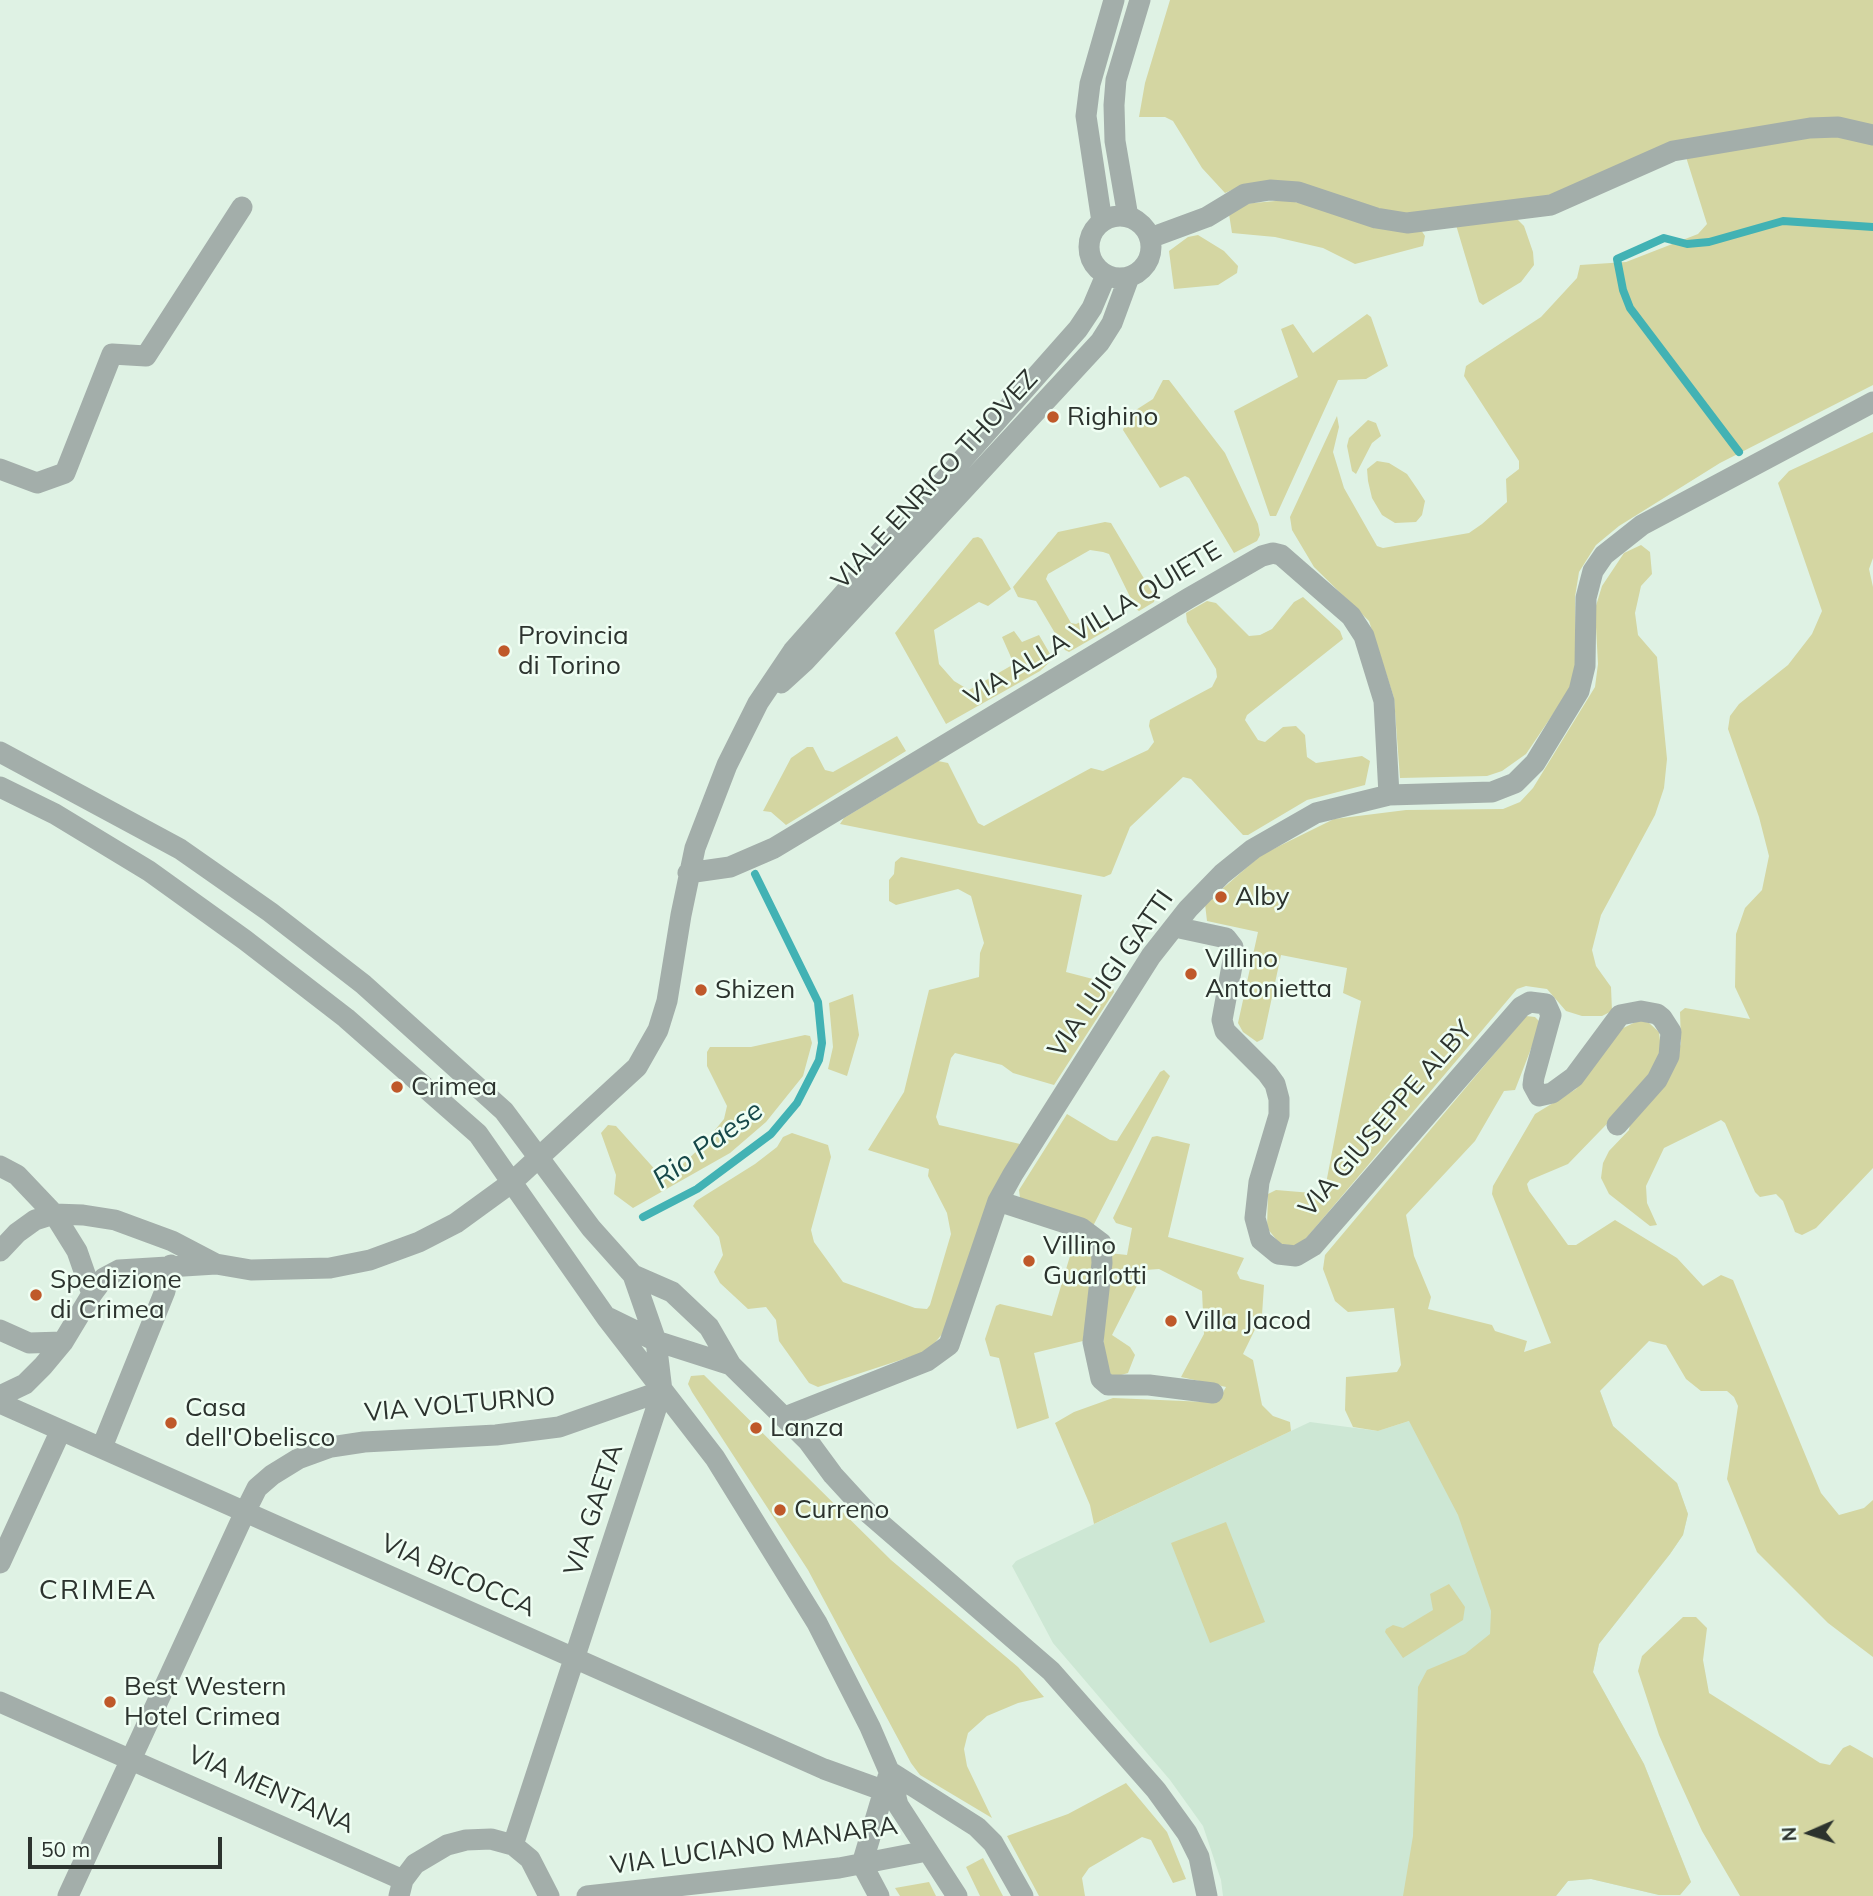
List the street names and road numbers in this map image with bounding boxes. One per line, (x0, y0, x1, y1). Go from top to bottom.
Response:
street label: VIALE ENRICO THOVEZ (825, 364, 1045, 596)
street label: VIA ALLA VILLA QUIETE (959, 535, 1227, 713)
street label: VIA LUIGI GATTI (1042, 884, 1180, 1064)
street label: VIA GIUSEPPE ALBY (1292, 1015, 1480, 1223)
street label: VIA VOLTURNO (363, 1381, 557, 1429)
street label: VIA GAETA (558, 1440, 630, 1580)
street label: VIA BICOCCA (376, 1528, 540, 1624)
street label: VIA MENTANA (183, 1739, 359, 1841)
street label: VIA LUCIANO MANARA (608, 1810, 900, 1882)

